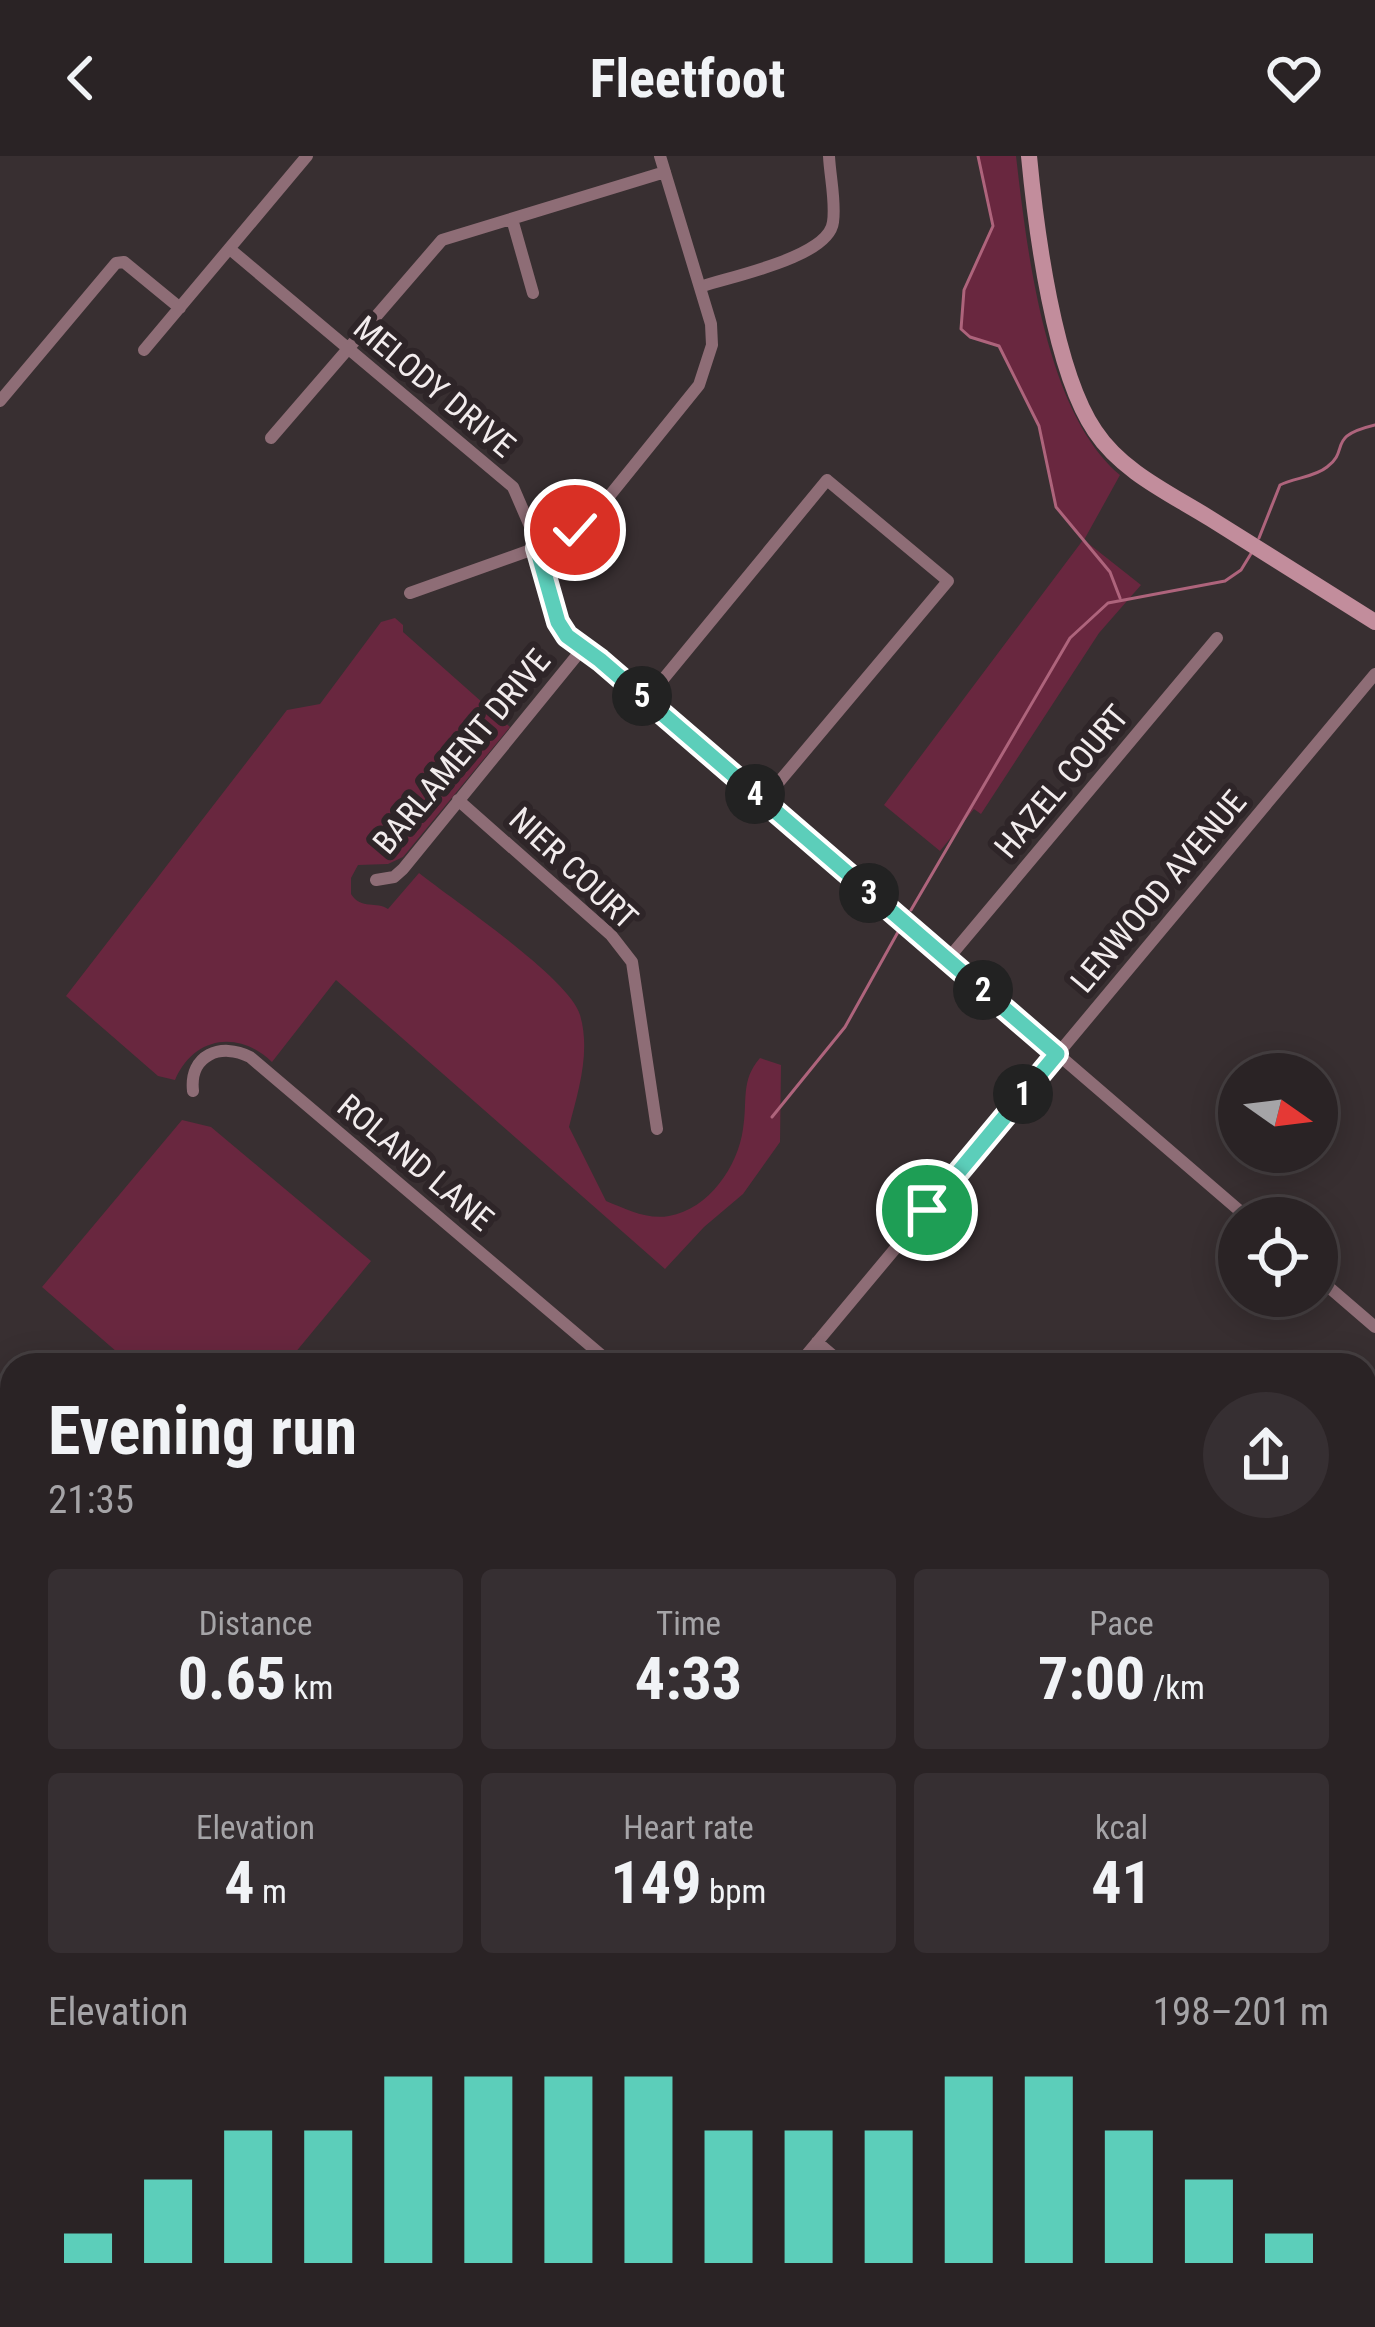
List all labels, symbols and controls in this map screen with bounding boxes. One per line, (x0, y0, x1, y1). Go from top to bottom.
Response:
icon: back (48, 45, 114, 111)
icon: heart (1261, 45, 1327, 111)
text: Fleetfoot (590, 47, 785, 110)
street label: MELODY DRIVE (346, 308, 523, 465)
pin (524, 479, 626, 581)
icon: check (542, 497, 608, 563)
street label: BARLAMENT DRIVE (365, 641, 558, 861)
pin: 5 (612, 666, 672, 726)
text: 5 (634, 676, 650, 715)
street label: HAZEL COURT (986, 697, 1136, 866)
pin: 4 (725, 764, 785, 824)
text: 4 (747, 774, 763, 813)
street label: LENWOOD AVENUE (1063, 782, 1254, 1000)
street label: NIER COURT (502, 799, 646, 937)
pin: 3 (839, 863, 899, 923)
text: 3 (861, 873, 877, 912)
pin: 2 (953, 960, 1013, 1020)
text: 2 (975, 970, 991, 1009)
north arrow (1218, 1053, 1338, 1173)
map controls (1218, 1053, 1338, 1317)
pin: 1 (993, 1064, 1053, 1124)
text: 1 (1015, 1074, 1031, 1113)
street label: ROLAND LANE (330, 1086, 501, 1239)
pin (876, 1159, 978, 1261)
icon: arrive (894, 1177, 960, 1243)
button: locate (1218, 1197, 1338, 1317)
button: share (1203, 1392, 1329, 1518)
text: Evening run (48, 1393, 357, 1470)
text: 21:35 (48, 1477, 134, 1523)
text: Distance (199, 1604, 312, 1643)
text: Time (656, 1604, 721, 1643)
text: Pace (1089, 1604, 1154, 1643)
text: 0.65 (178, 1643, 286, 1714)
text: 4:33 (635, 1643, 742, 1714)
text: 7:00 (1038, 1643, 1145, 1714)
text: km (286, 1668, 333, 1707)
text: /km (1145, 1668, 1205, 1707)
text: Elevation (196, 1808, 315, 1847)
text: Heart rate (623, 1808, 754, 1847)
text: kcal (1095, 1808, 1148, 1847)
text: 4 (224, 1847, 254, 1918)
text: 149 (611, 1847, 702, 1918)
text: 41 (1091, 1847, 1152, 1918)
text: m (254, 1872, 287, 1911)
text: bpm (702, 1872, 766, 1911)
text: Elevation (48, 1989, 188, 2035)
text: 198–201 m (1153, 1989, 1329, 2035)

